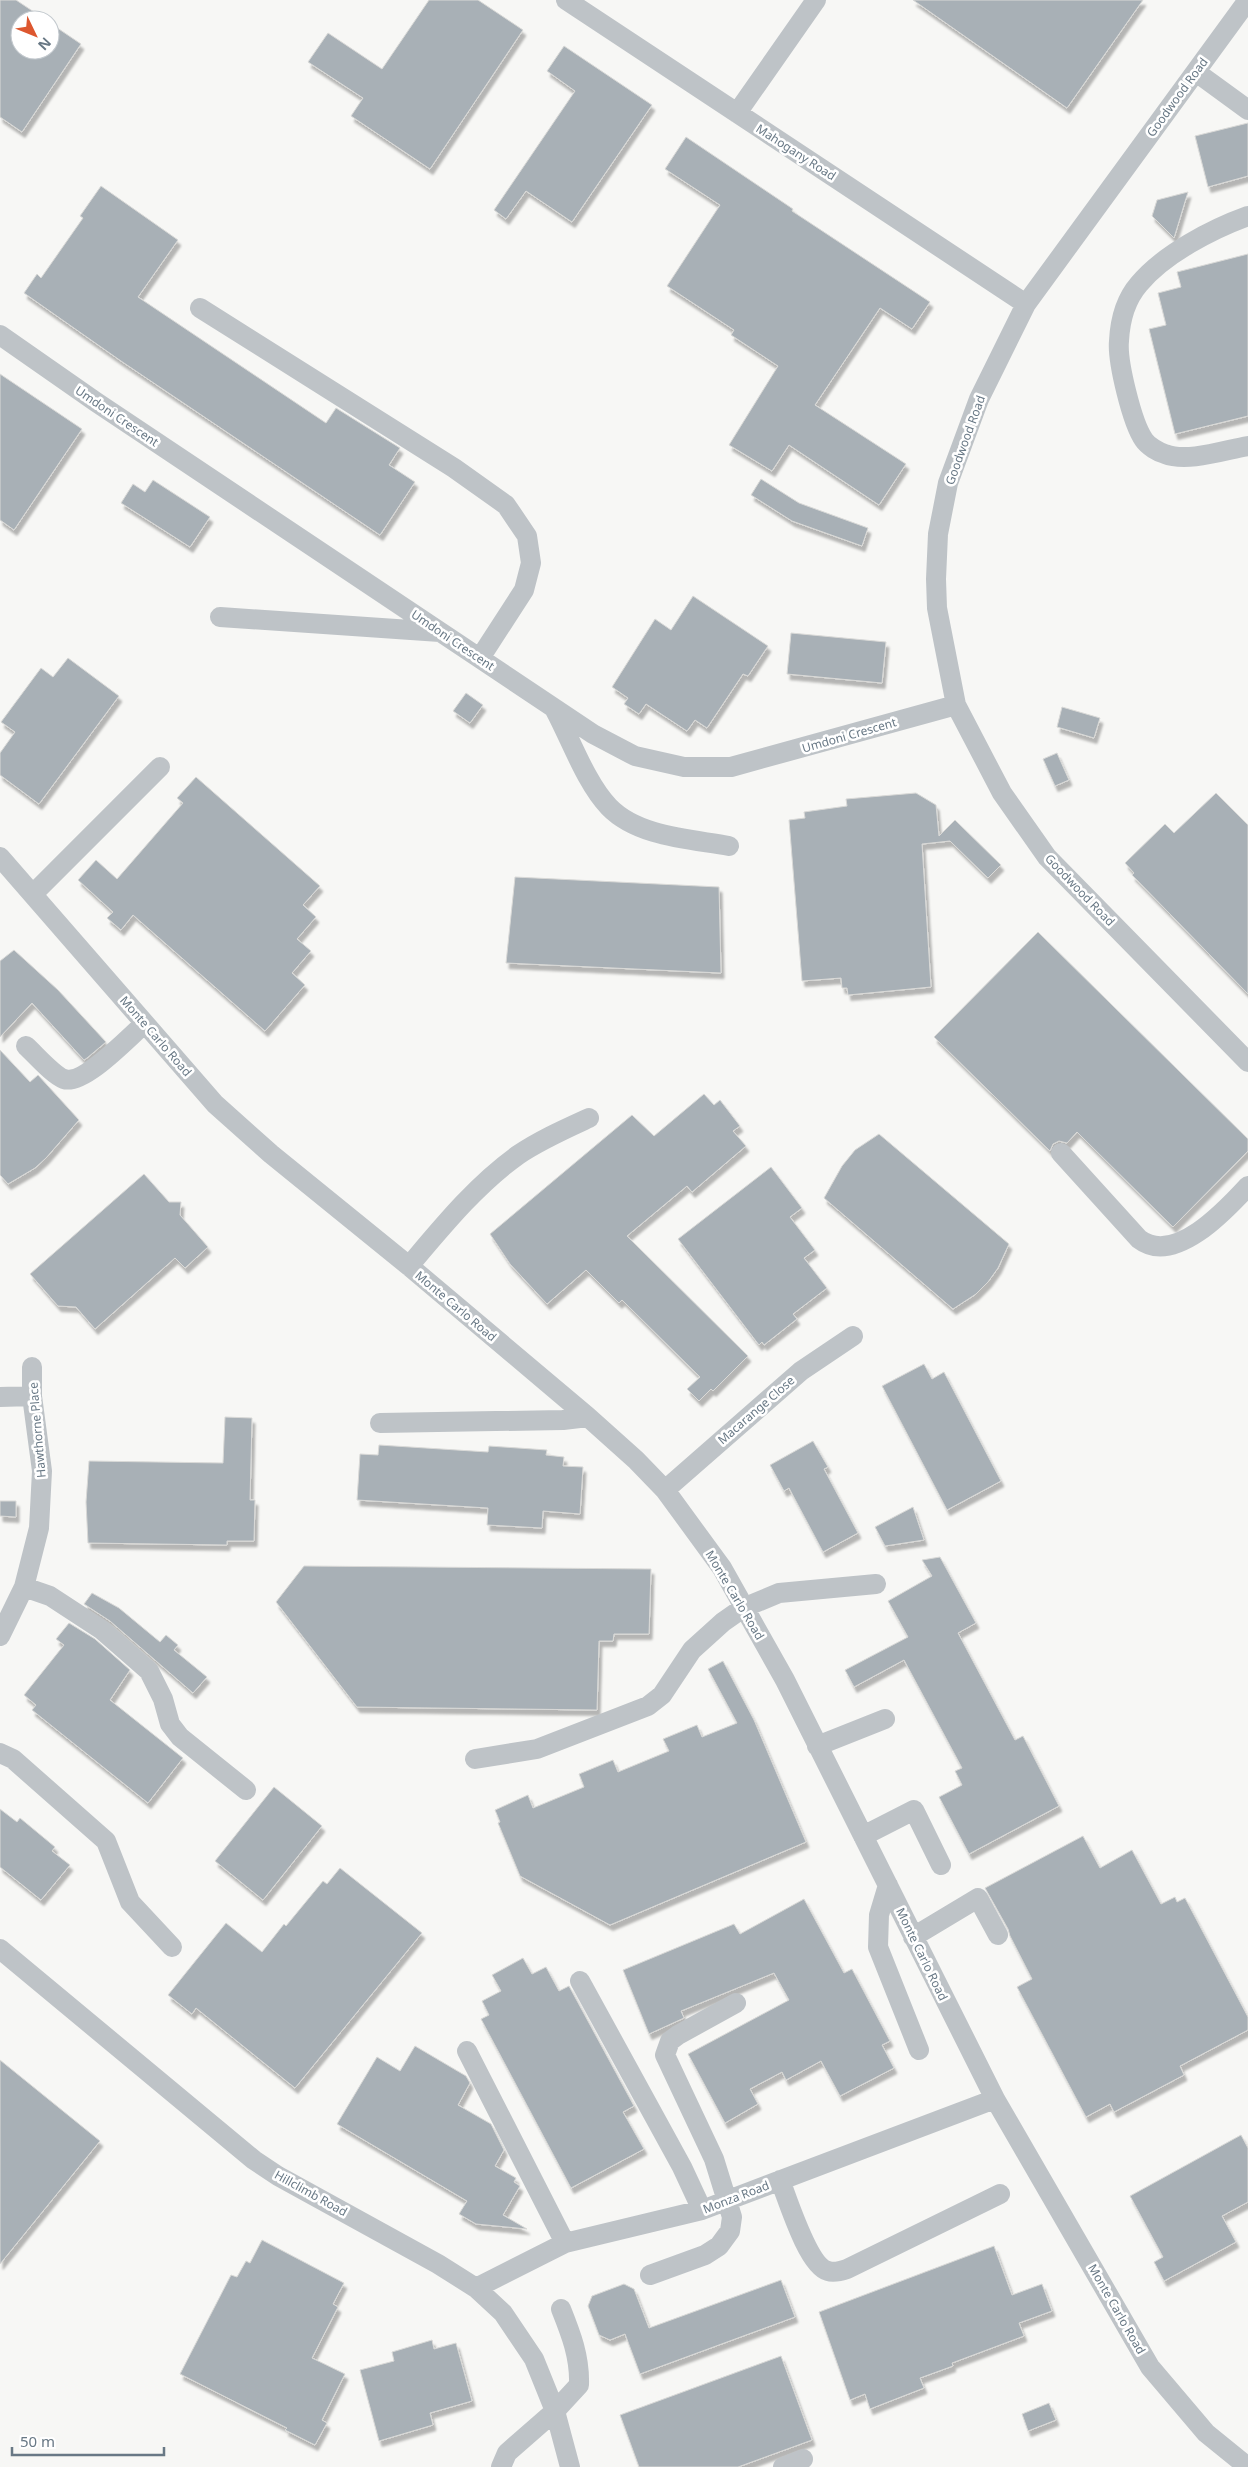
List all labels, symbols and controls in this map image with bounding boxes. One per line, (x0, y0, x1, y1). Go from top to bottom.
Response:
north arrow (10, 10, 60, 60)
text: N (34, 34, 56, 55)
street label: Goodwood Road (1143, 54, 1211, 140)
street label: Mahogany Road (753, 120, 839, 184)
street label: Umdoni Crescent (72, 382, 163, 451)
street label: Goodwood Road (941, 393, 989, 487)
street label: Umdoni Crescent (408, 606, 499, 675)
street label: Umdoni Crescent (800, 713, 899, 757)
street label: Goodwood Road (1041, 850, 1119, 930)
street label: Monte Carlo Road (116, 992, 196, 1080)
street label: Monte Carlo Road (412, 1267, 500, 1345)
street label: Macarange Close (714, 1372, 798, 1448)
street label: Hawthorne Place (24, 1381, 50, 1479)
street label: Monte Carlo Road (702, 1547, 768, 1643)
street label: Monte Carlo Road (892, 1905, 952, 2003)
street label: Hillclimb Road (272, 2166, 350, 2220)
street label: Monza Road (700, 2177, 772, 2217)
street label: Monte Carlo Road (1084, 2261, 1150, 2357)
scale bar (12, 2424, 165, 2456)
text: 50 m (20, 2431, 55, 2451)

